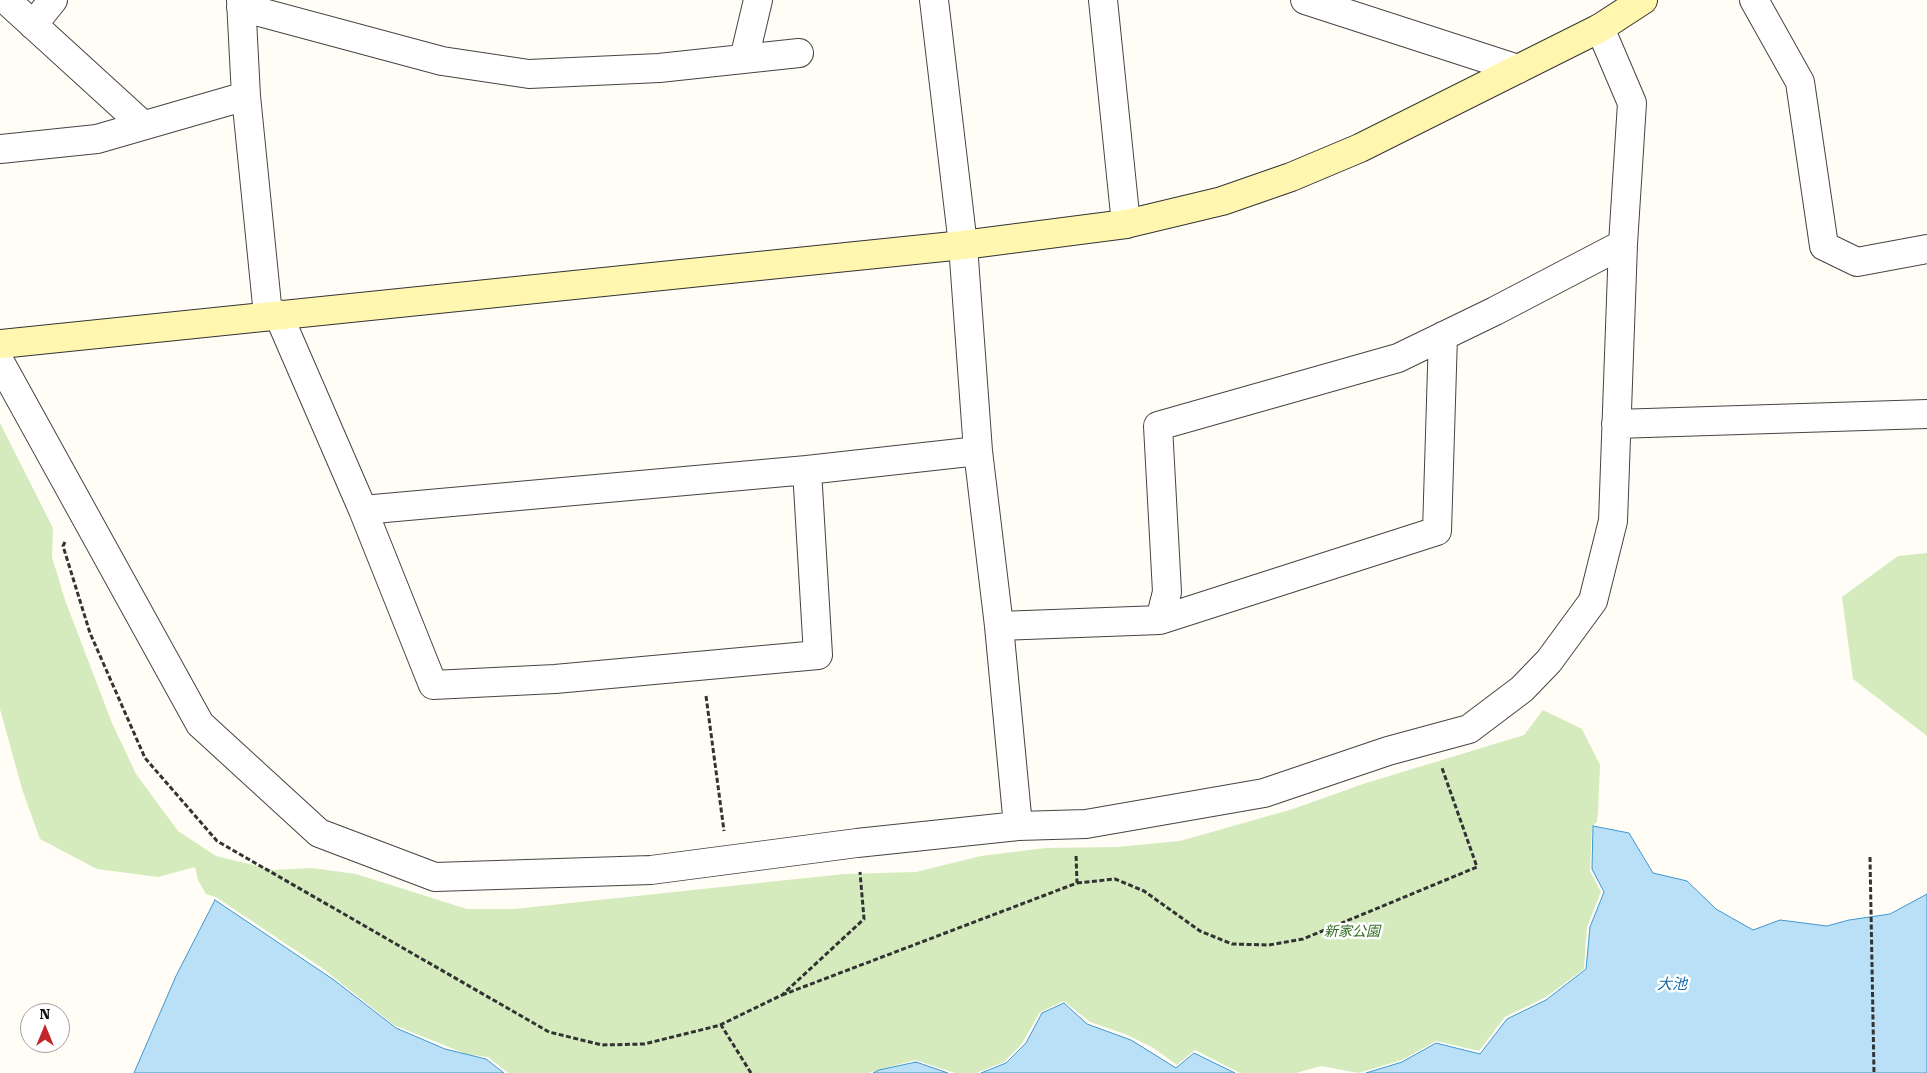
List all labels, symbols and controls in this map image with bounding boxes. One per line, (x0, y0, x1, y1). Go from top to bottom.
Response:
park label: 新家公園 (1324, 924, 1380, 940)
water label: 大池 (1657, 976, 1687, 994)
north arrow (20, 1003, 70, 1053)
text: N (40, 1006, 50, 1022)

